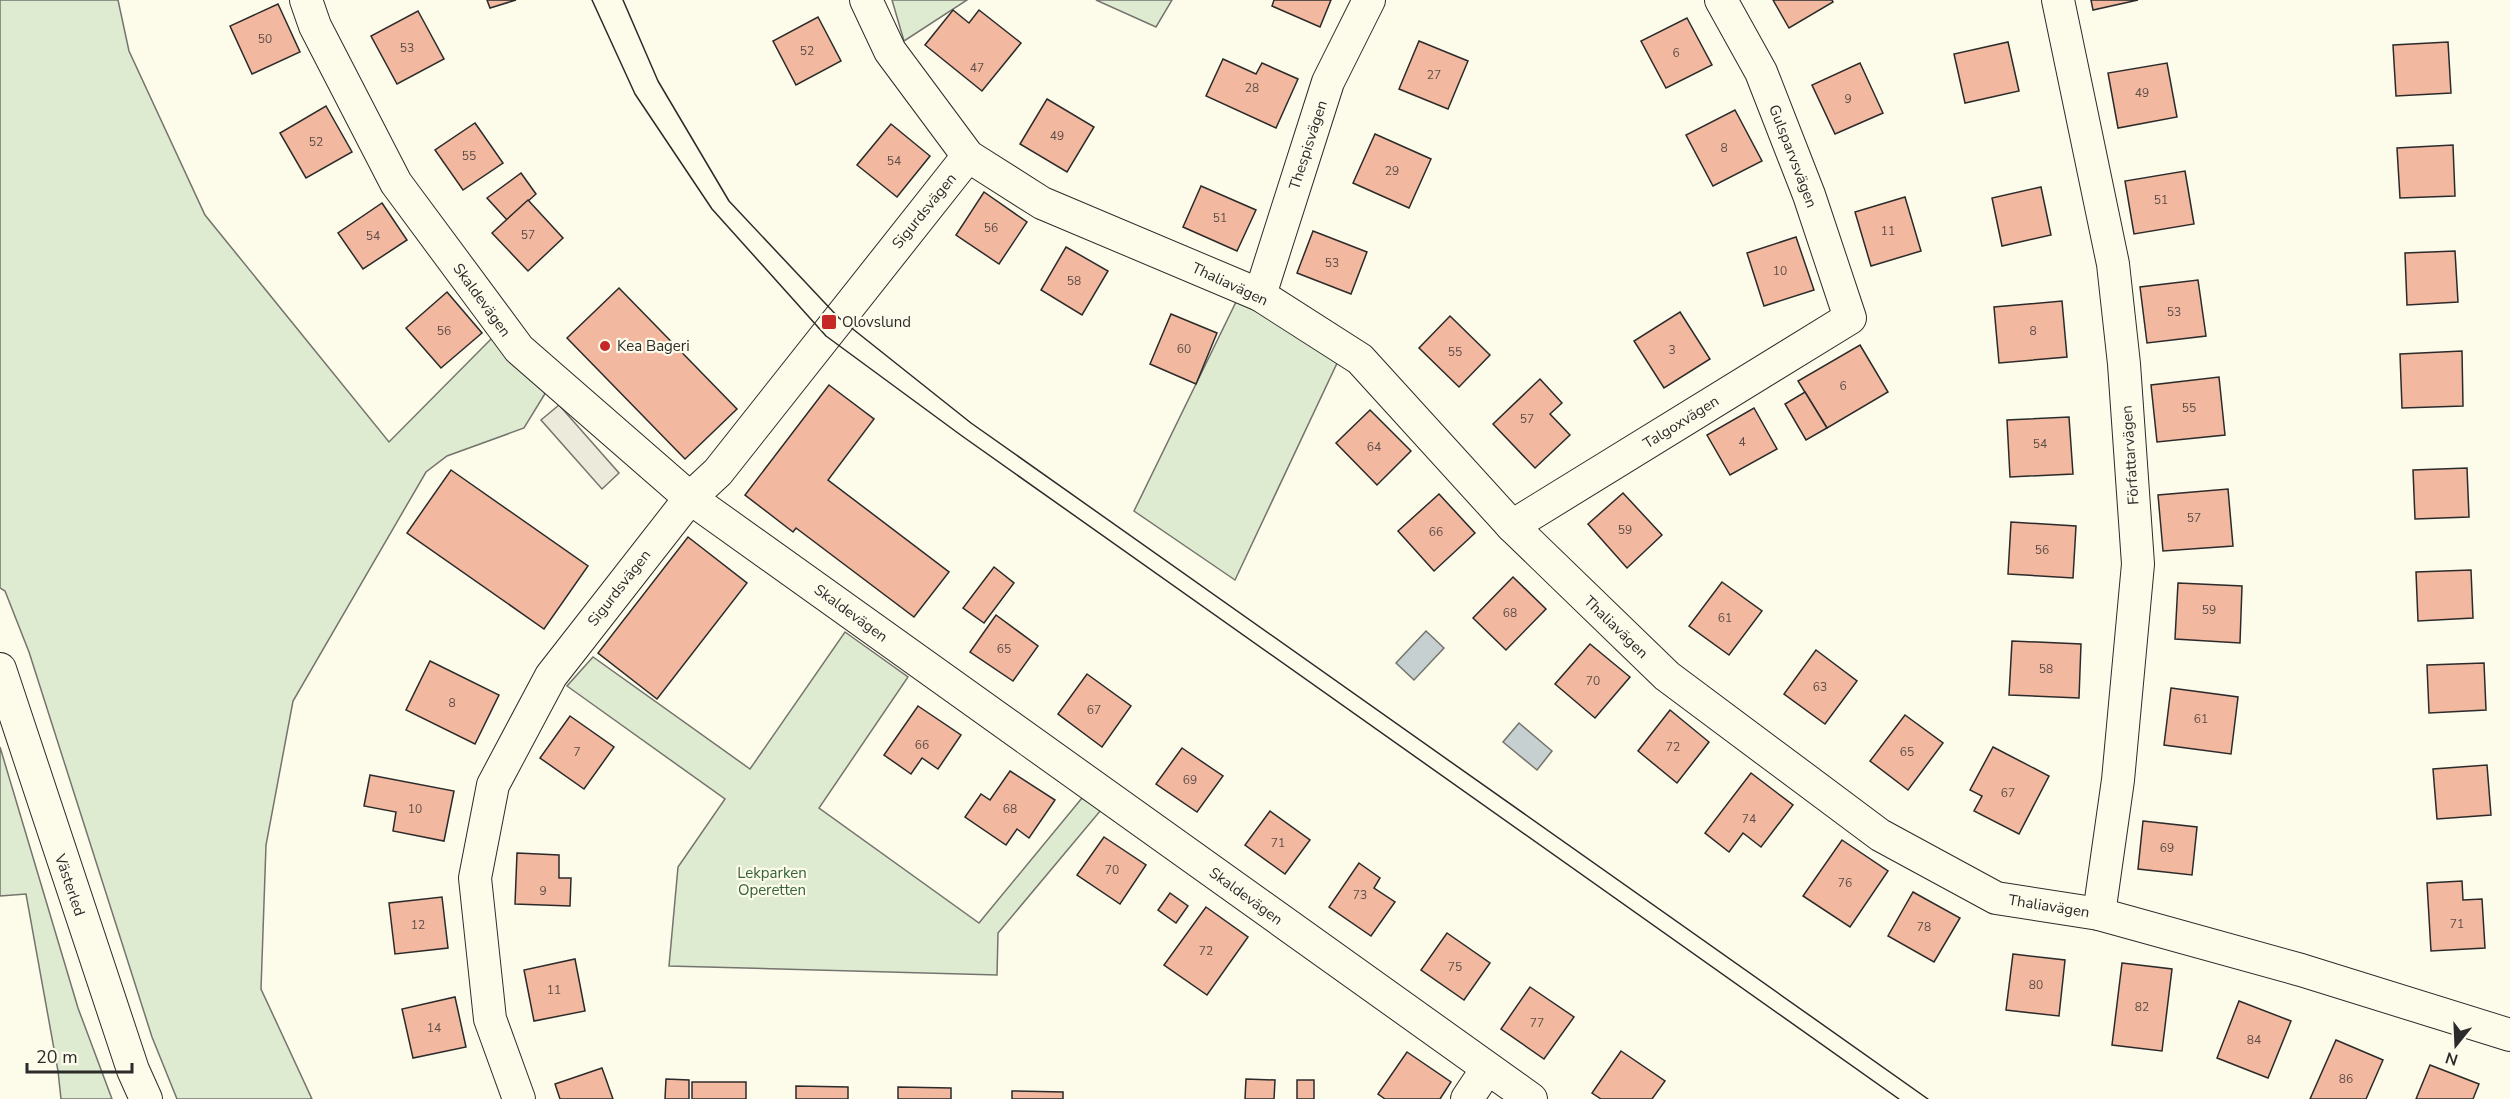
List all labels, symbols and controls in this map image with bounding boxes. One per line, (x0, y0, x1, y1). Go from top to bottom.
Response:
house number: 50 (258, 31, 272, 47)
house number: 53 (400, 40, 414, 56)
house number: 52 (800, 43, 814, 59)
house number: 6 (1672, 45, 1680, 61)
house number: 47 (970, 60, 984, 76)
house number: 27 (1427, 67, 1441, 83)
house number: 28 (1245, 80, 1259, 96)
house number: 49 (2135, 85, 2149, 101)
house number: 9 (1844, 91, 1852, 107)
street label: Thespisvägen (1284, 98, 1332, 192)
street label: Gulsparvsvägen (1764, 102, 1822, 210)
house number: 49 (1050, 128, 1064, 144)
house number: 52 (309, 134, 323, 150)
house number: 8 (1720, 140, 1728, 156)
house number: 55 (462, 148, 476, 164)
house number: 54 (887, 153, 901, 169)
house number: 29 (1385, 163, 1399, 179)
street label: Sigurdsvägen (887, 169, 961, 253)
house number: 51 (2154, 192, 2168, 208)
house number: 51 (1213, 210, 1227, 226)
house number: 56 (984, 220, 998, 236)
house number: 11 (1881, 223, 1895, 239)
house number: 57 (521, 227, 535, 243)
house number: 54 (366, 228, 380, 244)
house number: 53 (1325, 255, 1339, 271)
street label: Thaliavägen (1189, 258, 1271, 310)
street label: Skaldevägen (449, 259, 515, 341)
house number: 10 (1773, 263, 1787, 279)
house number: 58 (1067, 273, 1081, 289)
house number: 53 (2167, 304, 2181, 320)
place label: Olovslund (842, 312, 911, 332)
marker: Olovslund (820, 313, 838, 331)
house number: 56 (437, 323, 451, 339)
house number: 8 (2029, 323, 2037, 339)
place label: Kea Bageri (617, 336, 690, 356)
marker: Kea Bageri (598, 339, 612, 353)
house number: 60 (1177, 341, 1191, 357)
house number: 3 (1668, 342, 1676, 358)
house number: 55 (1448, 344, 1462, 360)
house number: 6 (1839, 378, 1847, 394)
street label: Talgoxvägen (1639, 391, 1723, 453)
house number: 55 (2182, 400, 2196, 416)
street label: Författarvägen (2117, 405, 2143, 505)
house number: 57 (1520, 411, 1534, 427)
house number: 4 (1738, 434, 1746, 450)
house number: 54 (2033, 436, 2047, 452)
house number: 64 (1367, 439, 1381, 455)
house number: 57 (2187, 510, 2201, 526)
house number: 59 (1618, 522, 1632, 538)
house number: 66 (1429, 524, 1443, 540)
house number: 56 (2035, 542, 2049, 558)
street label: Sigurdsvägen (583, 546, 655, 630)
street label: Skaldevägen (810, 580, 892, 646)
street label: Thaliavägen (1580, 591, 1652, 663)
house number: 59 (2202, 602, 2216, 618)
house number: 68 (1503, 605, 1517, 621)
house number: 61 (1718, 610, 1732, 626)
house number: 65 (997, 641, 1011, 657)
house number: 58 (2039, 661, 2053, 677)
house number: 70 (1586, 673, 1600, 689)
house number: 63 (1813, 679, 1827, 695)
house number: 8 (448, 695, 456, 711)
house number: 67 (1087, 702, 1101, 718)
house number: 61 (2194, 711, 2208, 727)
house number: 66 (915, 737, 929, 753)
house number: 72 (1666, 739, 1680, 755)
house number: 7 (573, 744, 581, 760)
house number: 65 (1900, 744, 1914, 760)
house number: 69 (1183, 772, 1197, 788)
house number: 67 (2001, 785, 2015, 801)
house number: 10 (408, 801, 422, 817)
house number: 68 (1003, 801, 1017, 817)
house number: 74 (1742, 811, 1756, 827)
house number: 71 (1271, 835, 1285, 851)
house number: 69 (2160, 840, 2174, 856)
street label: Västerled (50, 850, 90, 919)
house number: 70 (1105, 862, 1119, 878)
park label: Lekparken Operetten (737, 863, 807, 900)
street label: Skaldevägen (1205, 863, 1287, 929)
house number: 76 (1838, 875, 1852, 891)
house number: 9 (539, 883, 547, 899)
house number: 73 (1353, 887, 1367, 903)
street label: Thaliavägen (2007, 890, 2091, 922)
house number: 71 (2450, 916, 2464, 932)
house number: 12 (411, 917, 425, 933)
house number: 78 (1917, 919, 1931, 935)
house number: 72 (1199, 943, 1213, 959)
house number: 75 (1448, 959, 1462, 975)
house number: 80 (2029, 977, 2043, 993)
house number: 11 (547, 982, 561, 998)
house number: 82 (2135, 999, 2149, 1015)
house number: 77 (1530, 1015, 1544, 1031)
north arrow (2426, 1015, 2486, 1075)
house number: 14 (427, 1020, 441, 1036)
house number: 84 (2247, 1032, 2261, 1048)
scale bar (27, 1036, 132, 1074)
text: 20 m (36, 1045, 78, 1069)
text: N (2443, 1046, 2461, 1071)
house number: 86 (2339, 1071, 2353, 1087)

